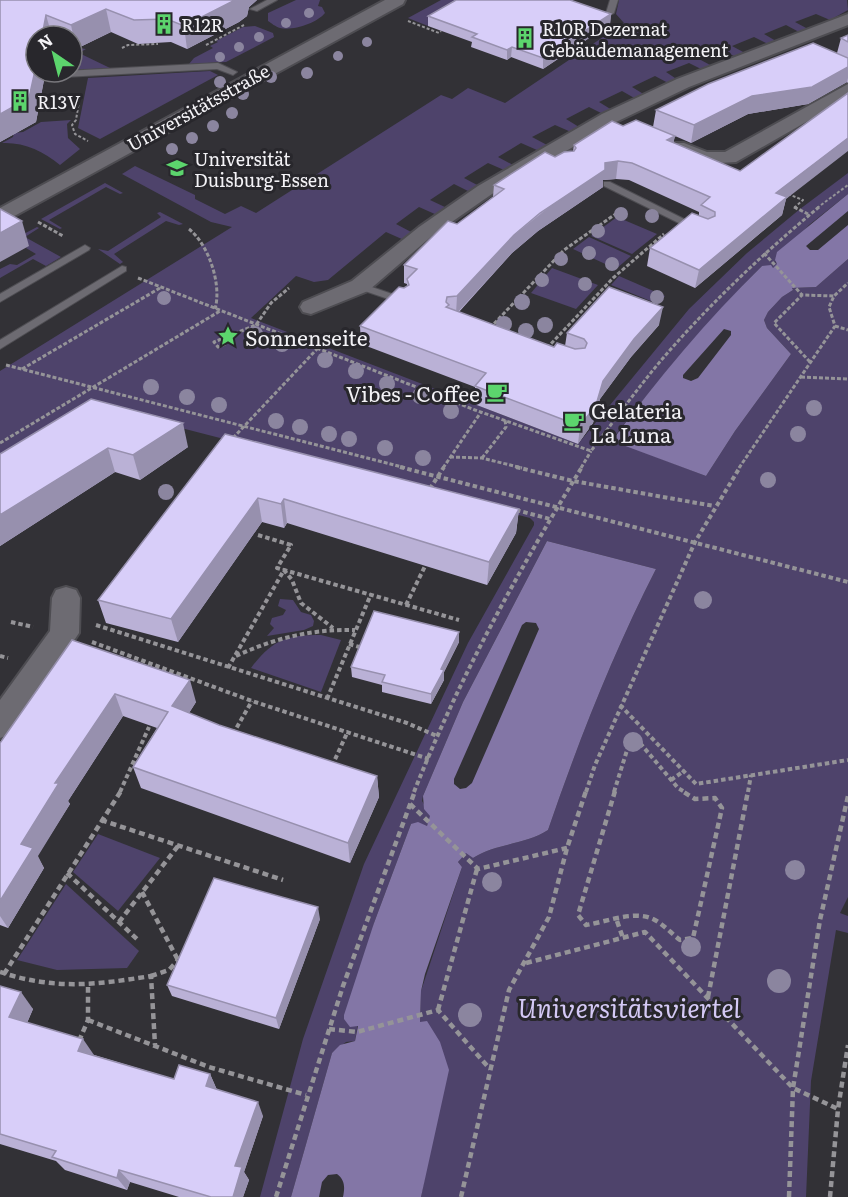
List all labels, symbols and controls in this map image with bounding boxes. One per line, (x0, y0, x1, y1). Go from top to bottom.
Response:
place label: R12R (181, 11, 224, 38)
building icon: R12R (152, 12, 176, 36)
place label: R10R Dezernat Gebäudemanagement (542, 15, 729, 63)
north arrow (24, 24, 84, 84)
building icon: R10R Dezernat Gebäudemanagement (513, 26, 537, 50)
text: N (32, 27, 57, 55)
street label: Universitätsstraße (122, 57, 274, 157)
place label: R13V (37, 88, 80, 115)
building icon: R13V (8, 89, 32, 113)
place label: Universität Duisburg-Essen (194, 145, 329, 193)
school or university icon: Universität Duisburg-Essen (165, 156, 189, 180)
place label: Sonnenseite (245, 321, 368, 352)
place icon: Sonnenseite (216, 324, 240, 348)
place label: Vibes - Coffee (346, 377, 480, 408)
cafe icon: Vibes - Coffee (485, 380, 509, 404)
place label: Gelateria La Luna (591, 394, 683, 449)
cafe icon: Gelateria La Luna (562, 409, 586, 433)
park label: Universitätsviertel (517, 987, 741, 1026)

